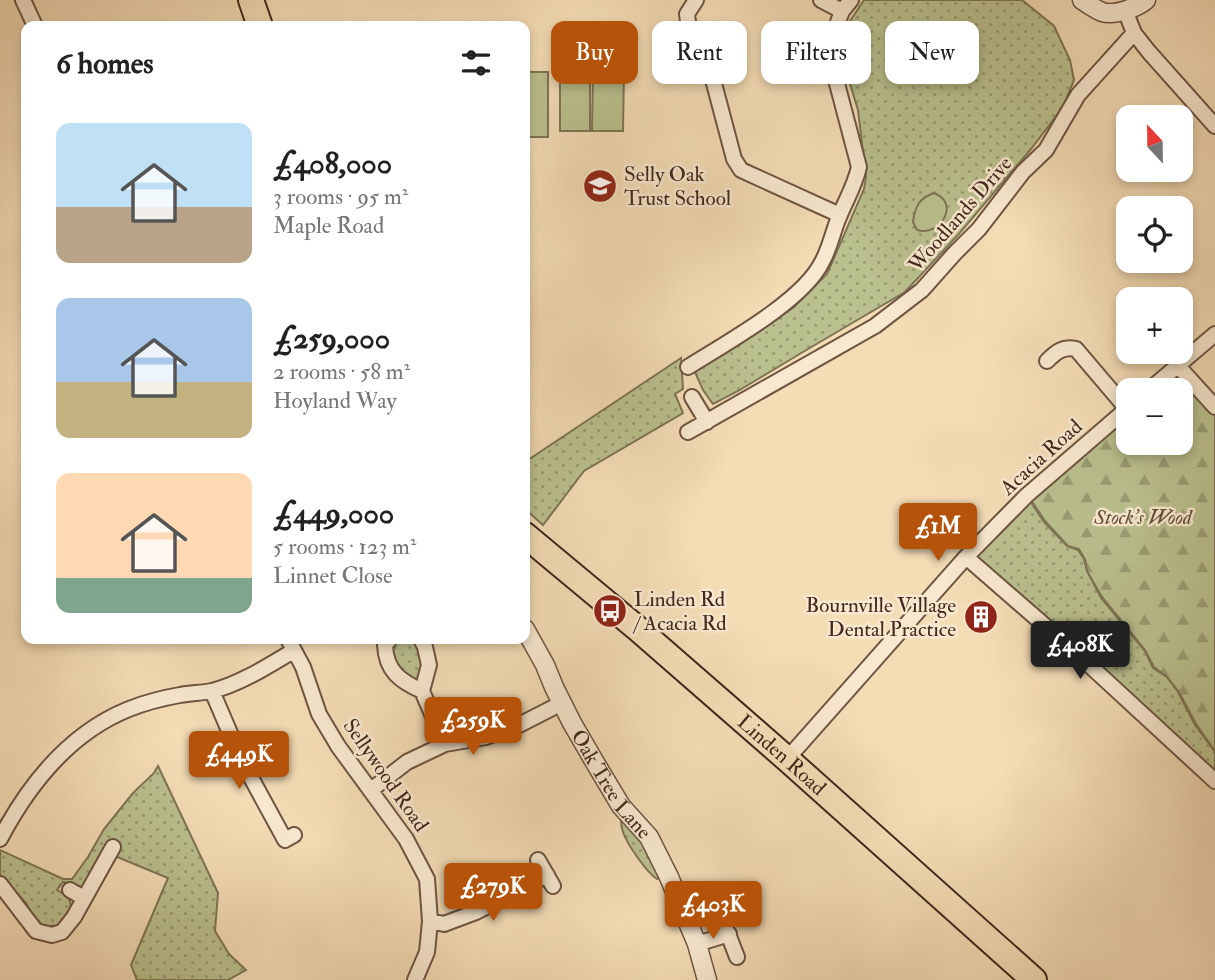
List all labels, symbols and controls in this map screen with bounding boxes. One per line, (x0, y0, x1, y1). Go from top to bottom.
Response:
chip: Buy (551, 21, 638, 84)
chip: Rent (652, 21, 747, 84)
chip: Filters (761, 21, 871, 84)
chip: New (885, 21, 979, 84)
icon: filters (457, 44, 495, 82)
text: 6 homes (56, 45, 154, 82)
north arrow (1116, 105, 1194, 182)
map controls (1116, 105, 1193, 455)
text: £408,000 (273, 145, 392, 182)
icon: home (112, 151, 196, 235)
street label: Woodlands Drive (902, 151, 1018, 279)
place label: Selly Oak Trust School (624, 161, 732, 212)
school or university icon: Selly Oak Trust School (581, 167, 619, 205)
text: 3 rooms · 95 m² (273, 182, 408, 211)
button: locate (1116, 196, 1193, 273)
text: Maple Road (273, 211, 384, 240)
button: + (1116, 287, 1193, 364)
text: £259,000 (273, 320, 390, 357)
icon: home (112, 326, 196, 410)
text: 2 rooms · 58 m² (273, 357, 410, 386)
button: − (1116, 378, 1193, 455)
text: Hoyland Way (273, 386, 397, 415)
street label: Acacia Road (994, 413, 1089, 502)
text: £449,000 (273, 495, 394, 532)
icon: home (112, 501, 196, 585)
pin: £1M (904, 504, 972, 563)
park label: Stock's Wood (1093, 504, 1193, 531)
text: £1M (915, 511, 961, 540)
text: 5 rooms · 123 m² (273, 532, 416, 561)
text: Linnet Close (273, 561, 393, 590)
place label: Linden Rd / Acacia Rd (632, 586, 727, 637)
bus stop icon: Linden Rd / Acacia Rd (591, 592, 629, 630)
place label: Bournville Village Dental Practice (805, 592, 956, 643)
building icon: Bournville Village Dental Practice (962, 598, 1000, 636)
pin: £408K (1031, 622, 1129, 681)
text: £408K (1047, 629, 1113, 658)
pin: £259K (424, 698, 522, 757)
text: £259K (440, 705, 506, 734)
street label: Linden Road (731, 709, 832, 802)
street label: Sellywood Road (337, 713, 435, 838)
street label: Oak Tree Lane (565, 725, 657, 845)
pin: £449K (190, 732, 288, 791)
text: £449K (205, 739, 273, 768)
pin: £279K (444, 864, 542, 923)
text: £279K (460, 871, 526, 900)
pin: £403K (664, 881, 762, 941)
text: £403K (681, 889, 745, 918)

